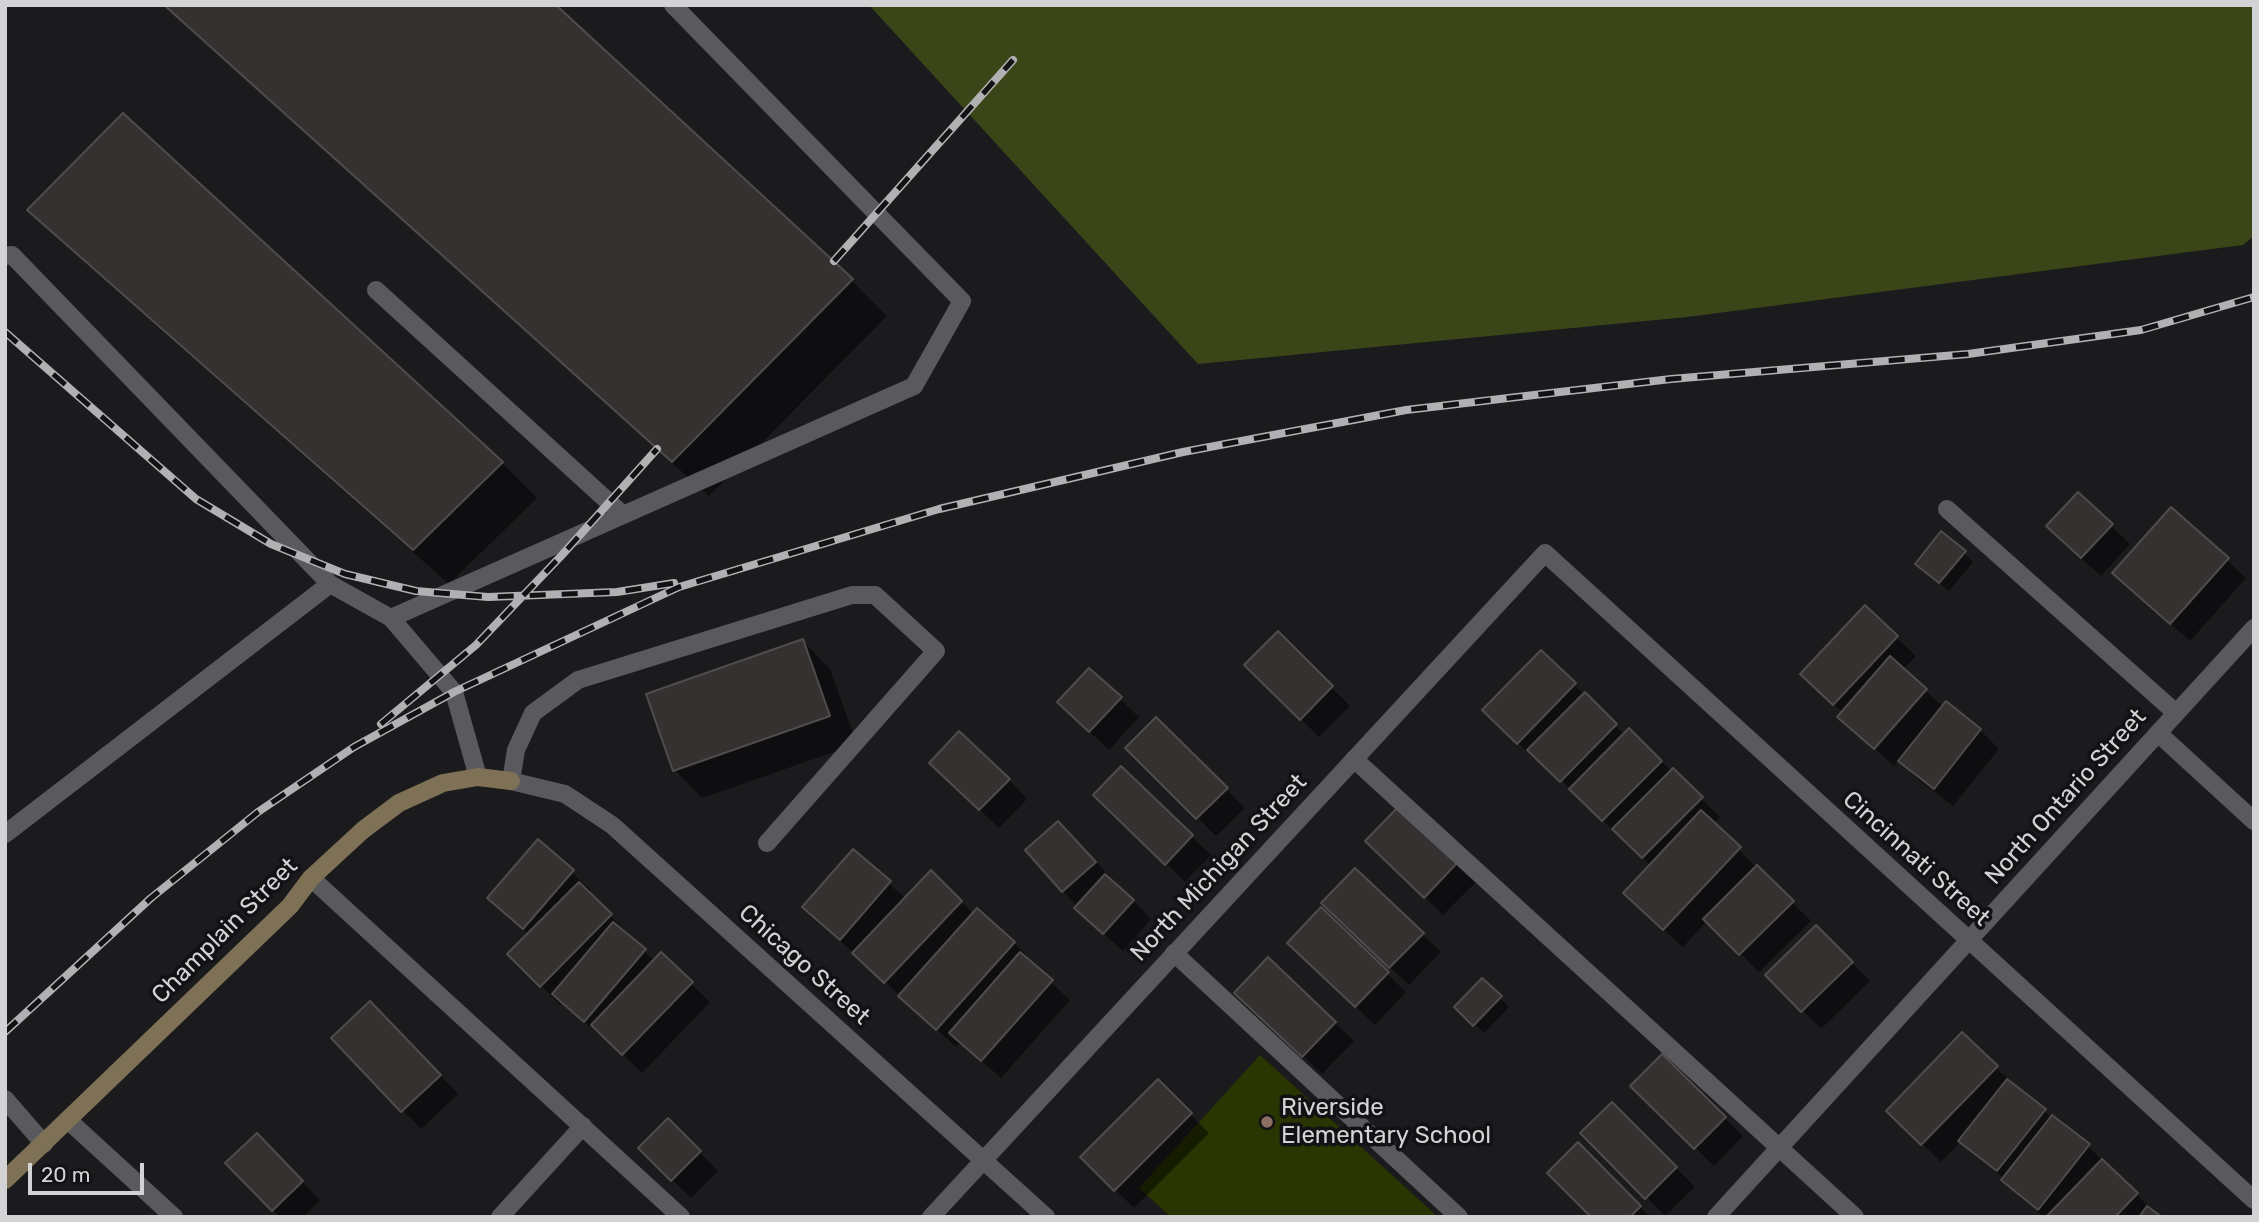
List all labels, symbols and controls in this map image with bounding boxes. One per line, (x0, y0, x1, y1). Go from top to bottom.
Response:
street label: North Ontario Street (1979, 703, 2153, 891)
street label: North Michigan Street (1125, 768, 1313, 968)
street label: Cincinnati Street (1836, 785, 1996, 933)
street label: Champlain Street (146, 852, 304, 1010)
street label: Chicago Street (733, 899, 875, 1031)
place label: Riverside Elementary School (1281, 1094, 1491, 1150)
marker: Riverside Elementary School (1259, 1114, 1275, 1130)
scale bar (32, 1148, 147, 1192)
text: 20 m (41, 1162, 90, 1187)

